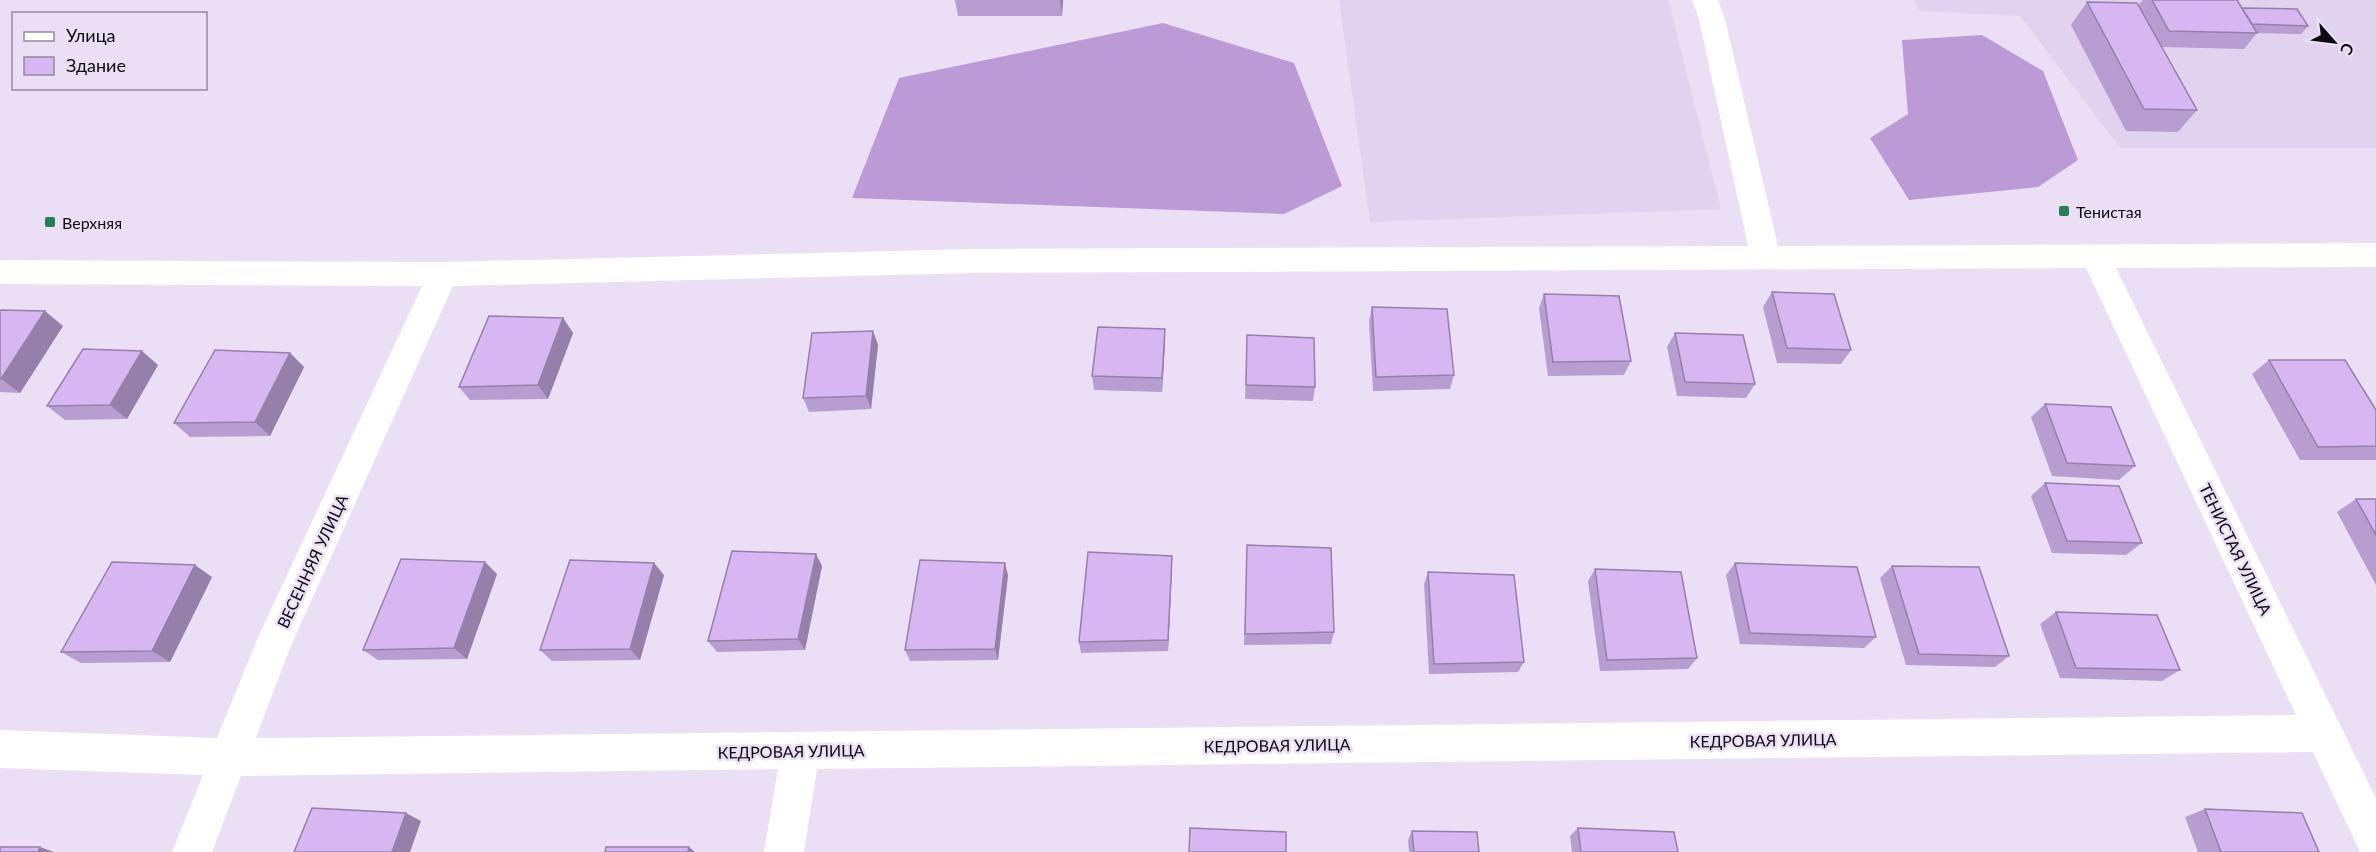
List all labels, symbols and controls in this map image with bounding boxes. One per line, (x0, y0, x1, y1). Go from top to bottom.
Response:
legend (12, 12, 207, 90)
north arrow (2304, 12, 2364, 72)
text: Улица (66, 24, 116, 46)
text: С (2337, 40, 2359, 59)
text: Здание (66, 54, 126, 76)
place label: Тенистая (2076, 202, 2142, 221)
marker: Тенистая (2057, 204, 2071, 218)
place label: Верхняя (62, 213, 122, 232)
marker: Верхняя (43, 215, 57, 229)
street label: ТЕНИСТАЯ УЛИЦА (2196, 480, 2276, 618)
street label: ВЕСЕННЯЯ УЛИЦА (273, 491, 351, 631)
street label: КЕДРОВАЯ УЛИЦА (1689, 729, 1837, 751)
street label: КЕДРОВАЯ УЛИЦА (1203, 734, 1351, 756)
street label: КЕДРОВАЯ УЛИЦА (717, 740, 865, 762)

